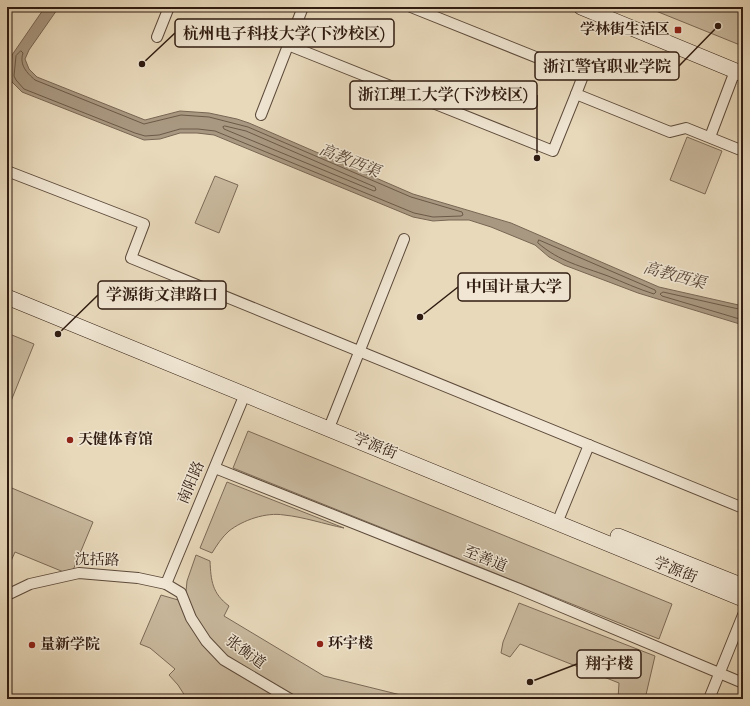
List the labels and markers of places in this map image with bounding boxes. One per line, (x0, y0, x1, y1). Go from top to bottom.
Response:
callout: 杭州电子科技大学(下沙校区) (175, 19, 394, 47)
place label: 学林街生活区 (580, 20, 670, 41)
marker: 学林街生活区 (673, 25, 683, 35)
callout: 浙江警官职业学院 (535, 52, 679, 80)
callout: 浙江理工大学(下沙校区) (350, 81, 537, 109)
callout: 中国计量大学 (458, 273, 570, 301)
callout: 学源街文津路口 (98, 281, 226, 309)
place label: 天健体育馆 (78, 430, 153, 451)
marker: 天健体育馆 (65, 435, 75, 445)
place label: 环宇楼 (328, 634, 373, 655)
place label: 量新学院 (40, 635, 100, 656)
marker: 环宇楼 (315, 639, 325, 649)
marker: 量新学院 (27, 640, 37, 650)
callout: 翔宇楼 (577, 650, 641, 678)

